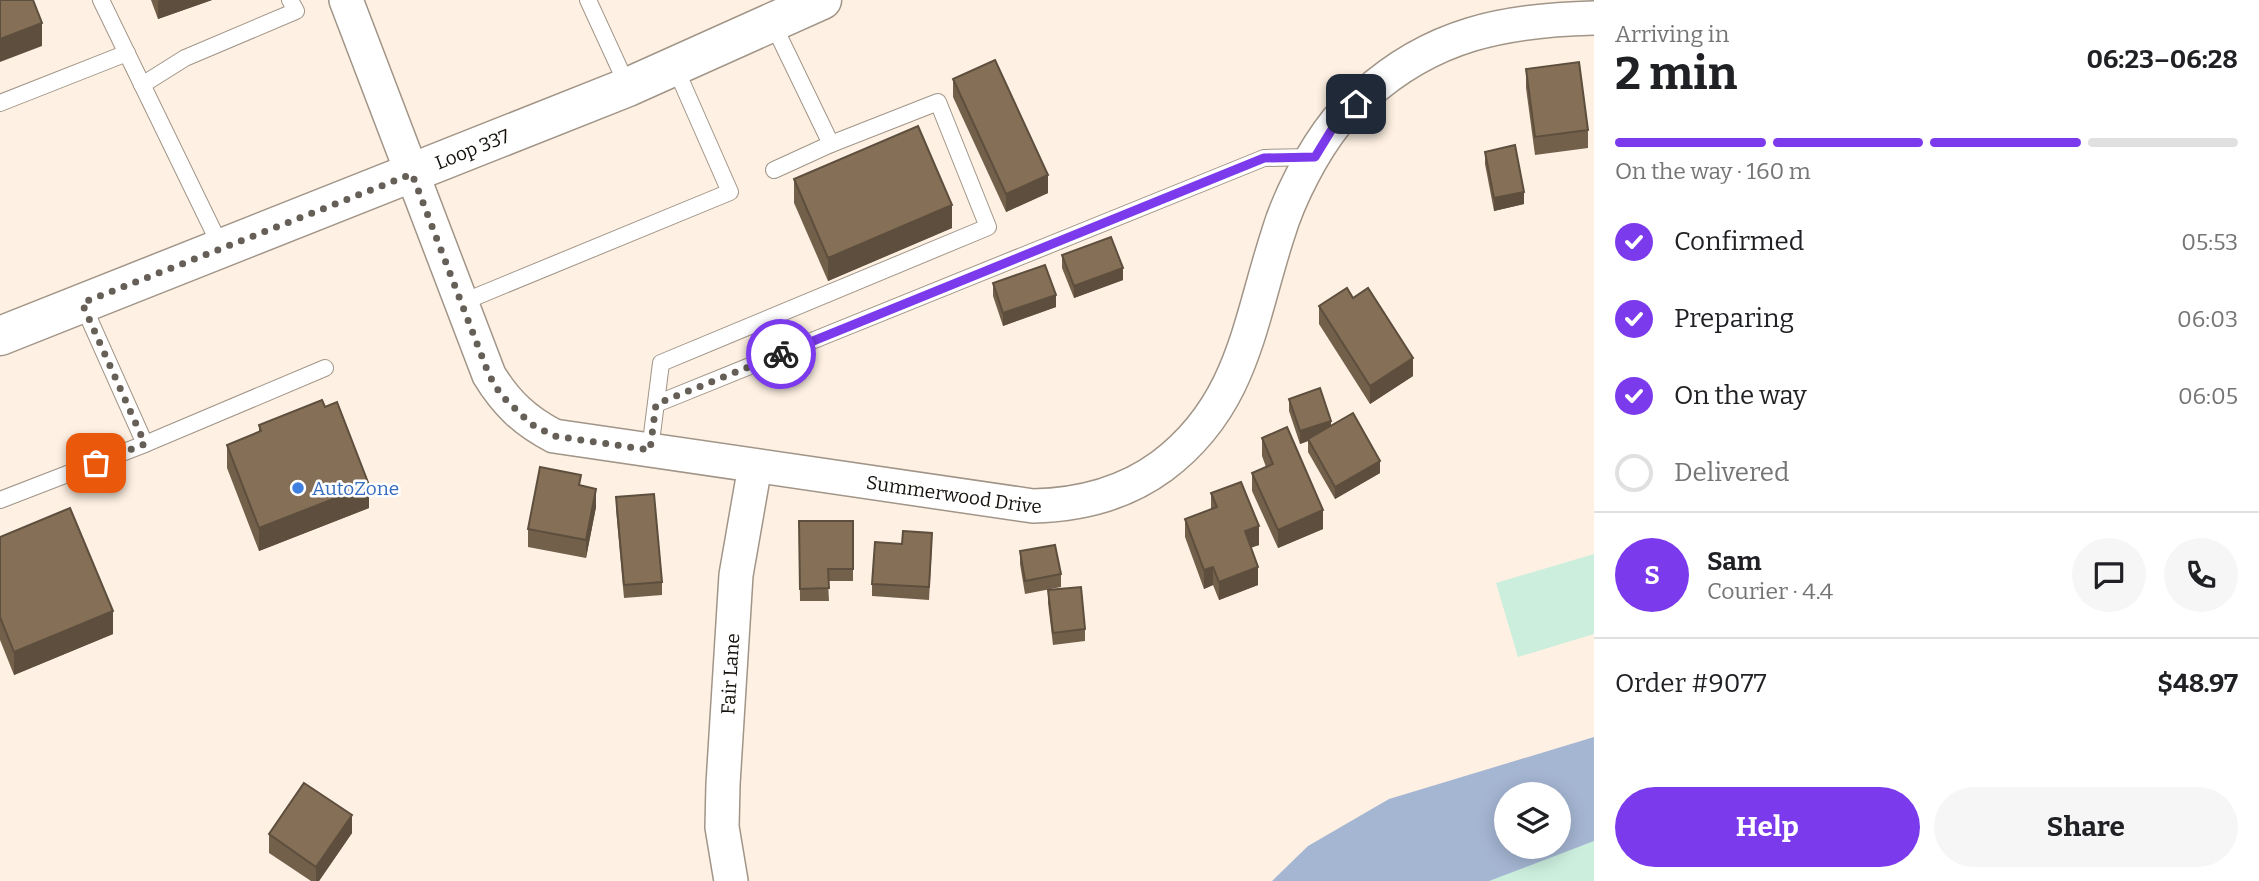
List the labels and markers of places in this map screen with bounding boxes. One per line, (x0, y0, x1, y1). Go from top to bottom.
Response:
pin (1326, 74, 1386, 134)
pin (66, 433, 126, 493)
place label: AutoZone (312, 477, 399, 500)
marker: AutoZone (290, 480, 306, 496)

